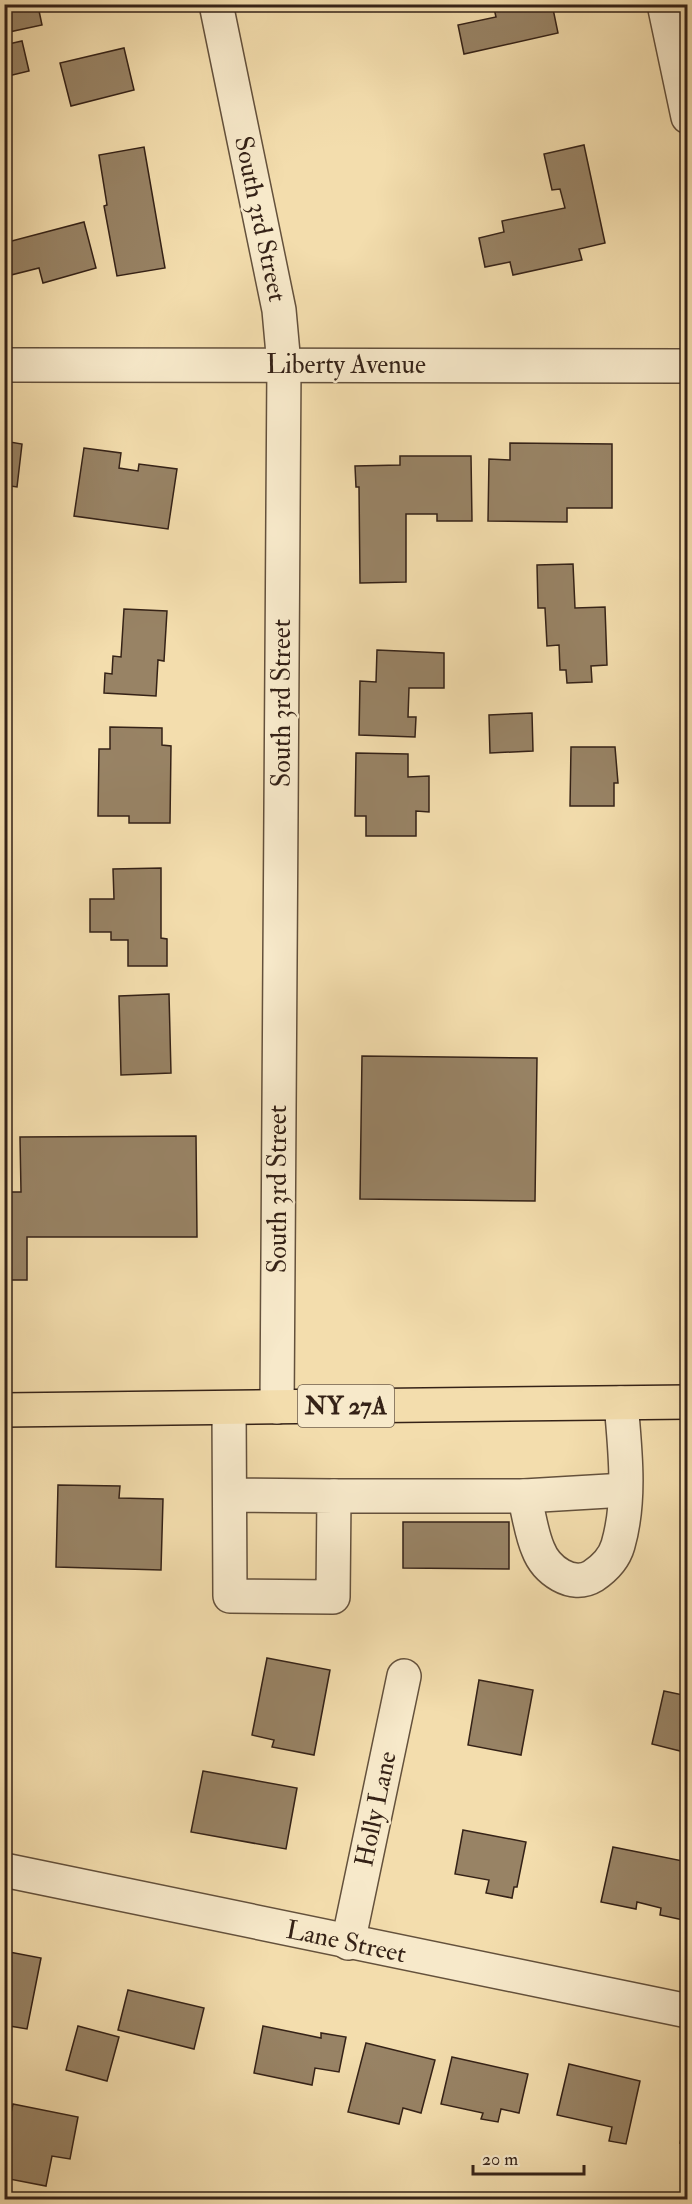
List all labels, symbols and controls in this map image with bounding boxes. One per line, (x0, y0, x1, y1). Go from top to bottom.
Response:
street label: South 3rd Street (227, 133, 293, 305)
street label: Liberty Avenue (266, 349, 426, 381)
street label: South 3rd Street (266, 619, 298, 787)
street label: South 3rd Street (262, 1105, 294, 1273)
road number: NY 27A (298, 1385, 394, 1427)
street label: Holly Lane (348, 1748, 404, 1870)
street label: Lane Street (283, 1914, 409, 1970)
scale bar (473, 2138, 584, 2176)
text: 20 m (482, 2148, 518, 2171)

